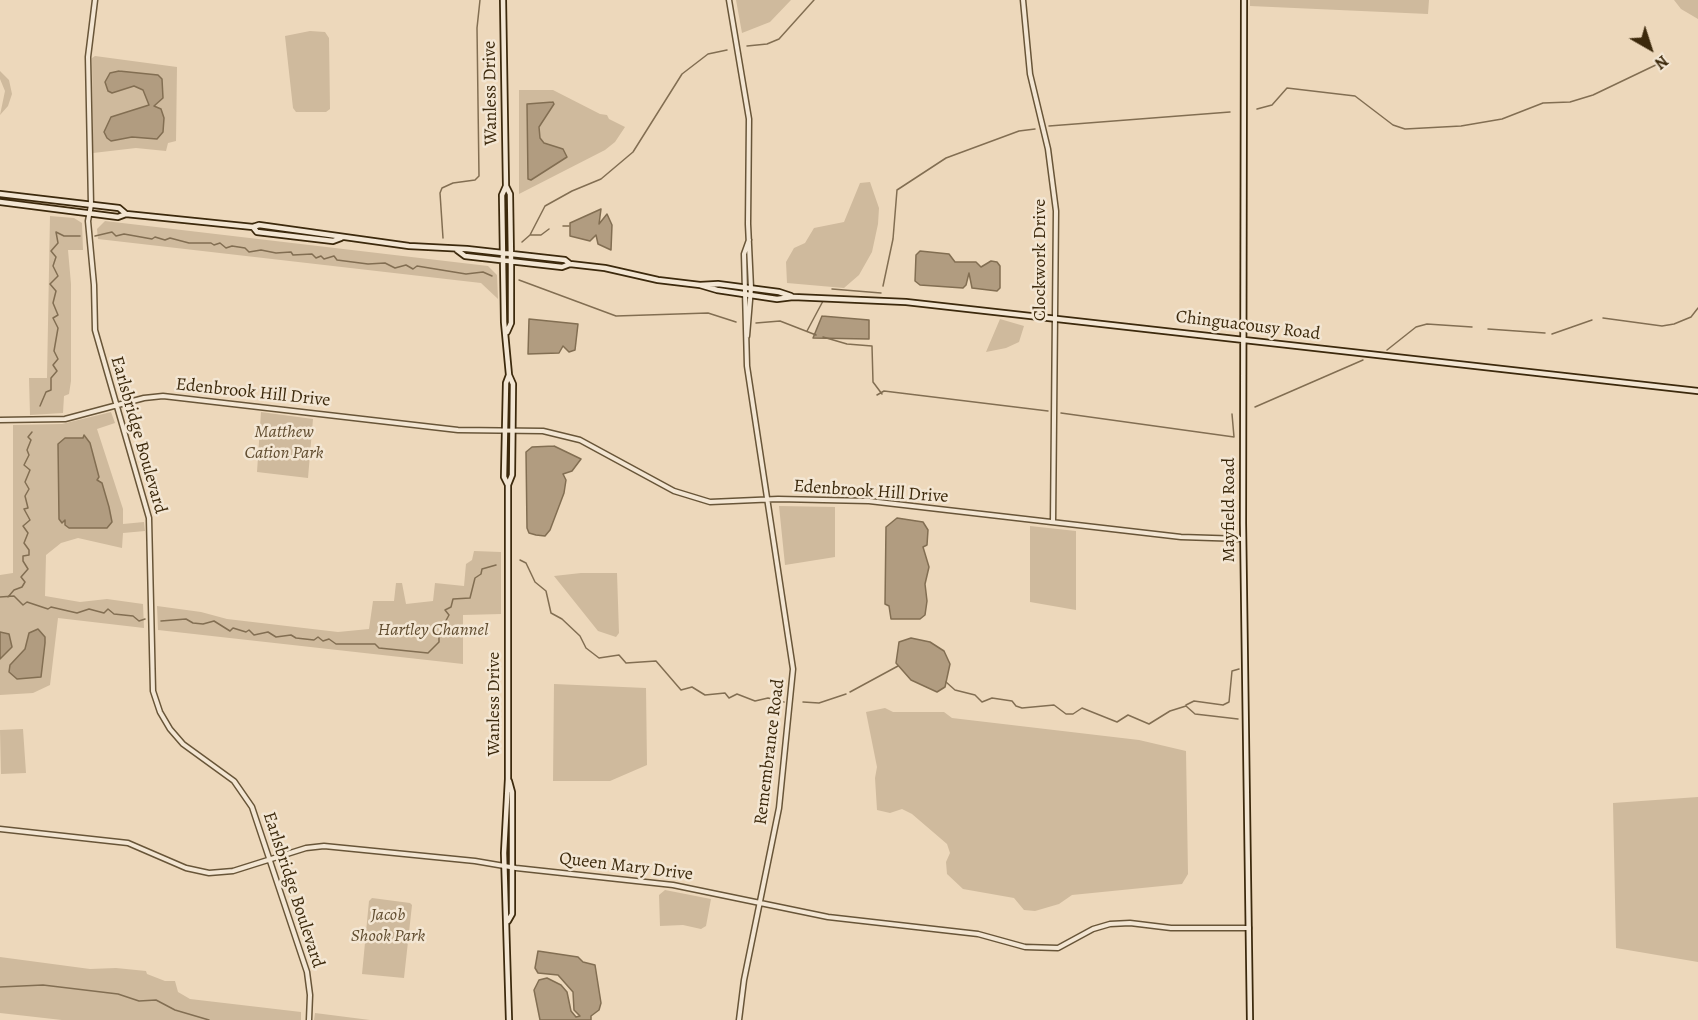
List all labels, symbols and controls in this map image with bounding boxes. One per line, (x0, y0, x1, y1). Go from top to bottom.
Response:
north arrow (1620, 18, 1680, 78)
street label: Wanless Drive (479, 41, 503, 145)
text: N (1650, 50, 1673, 74)
street label: Clockwork Drive (1030, 199, 1052, 321)
street label: Chinguacousy Road (1175, 306, 1321, 346)
street label: Earlsbridge Boulevard (105, 354, 171, 516)
street label: Edenbrook Hill Drive (175, 374, 331, 412)
park label: Matthew Cation Park (244, 422, 324, 464)
street label: Mayfield Road (1219, 458, 1241, 562)
street label: Edenbrook Hill Drive (793, 476, 949, 508)
park label: Hartley Channel (378, 620, 488, 642)
street label: Wanless Drive (484, 652, 506, 756)
street label: Remembrance Road (750, 678, 790, 826)
street label: Earlsbridge Boulevard (258, 809, 328, 971)
street label: Queen Mary Drive (558, 848, 694, 886)
park label: Jacob Shook Park (351, 905, 425, 948)

